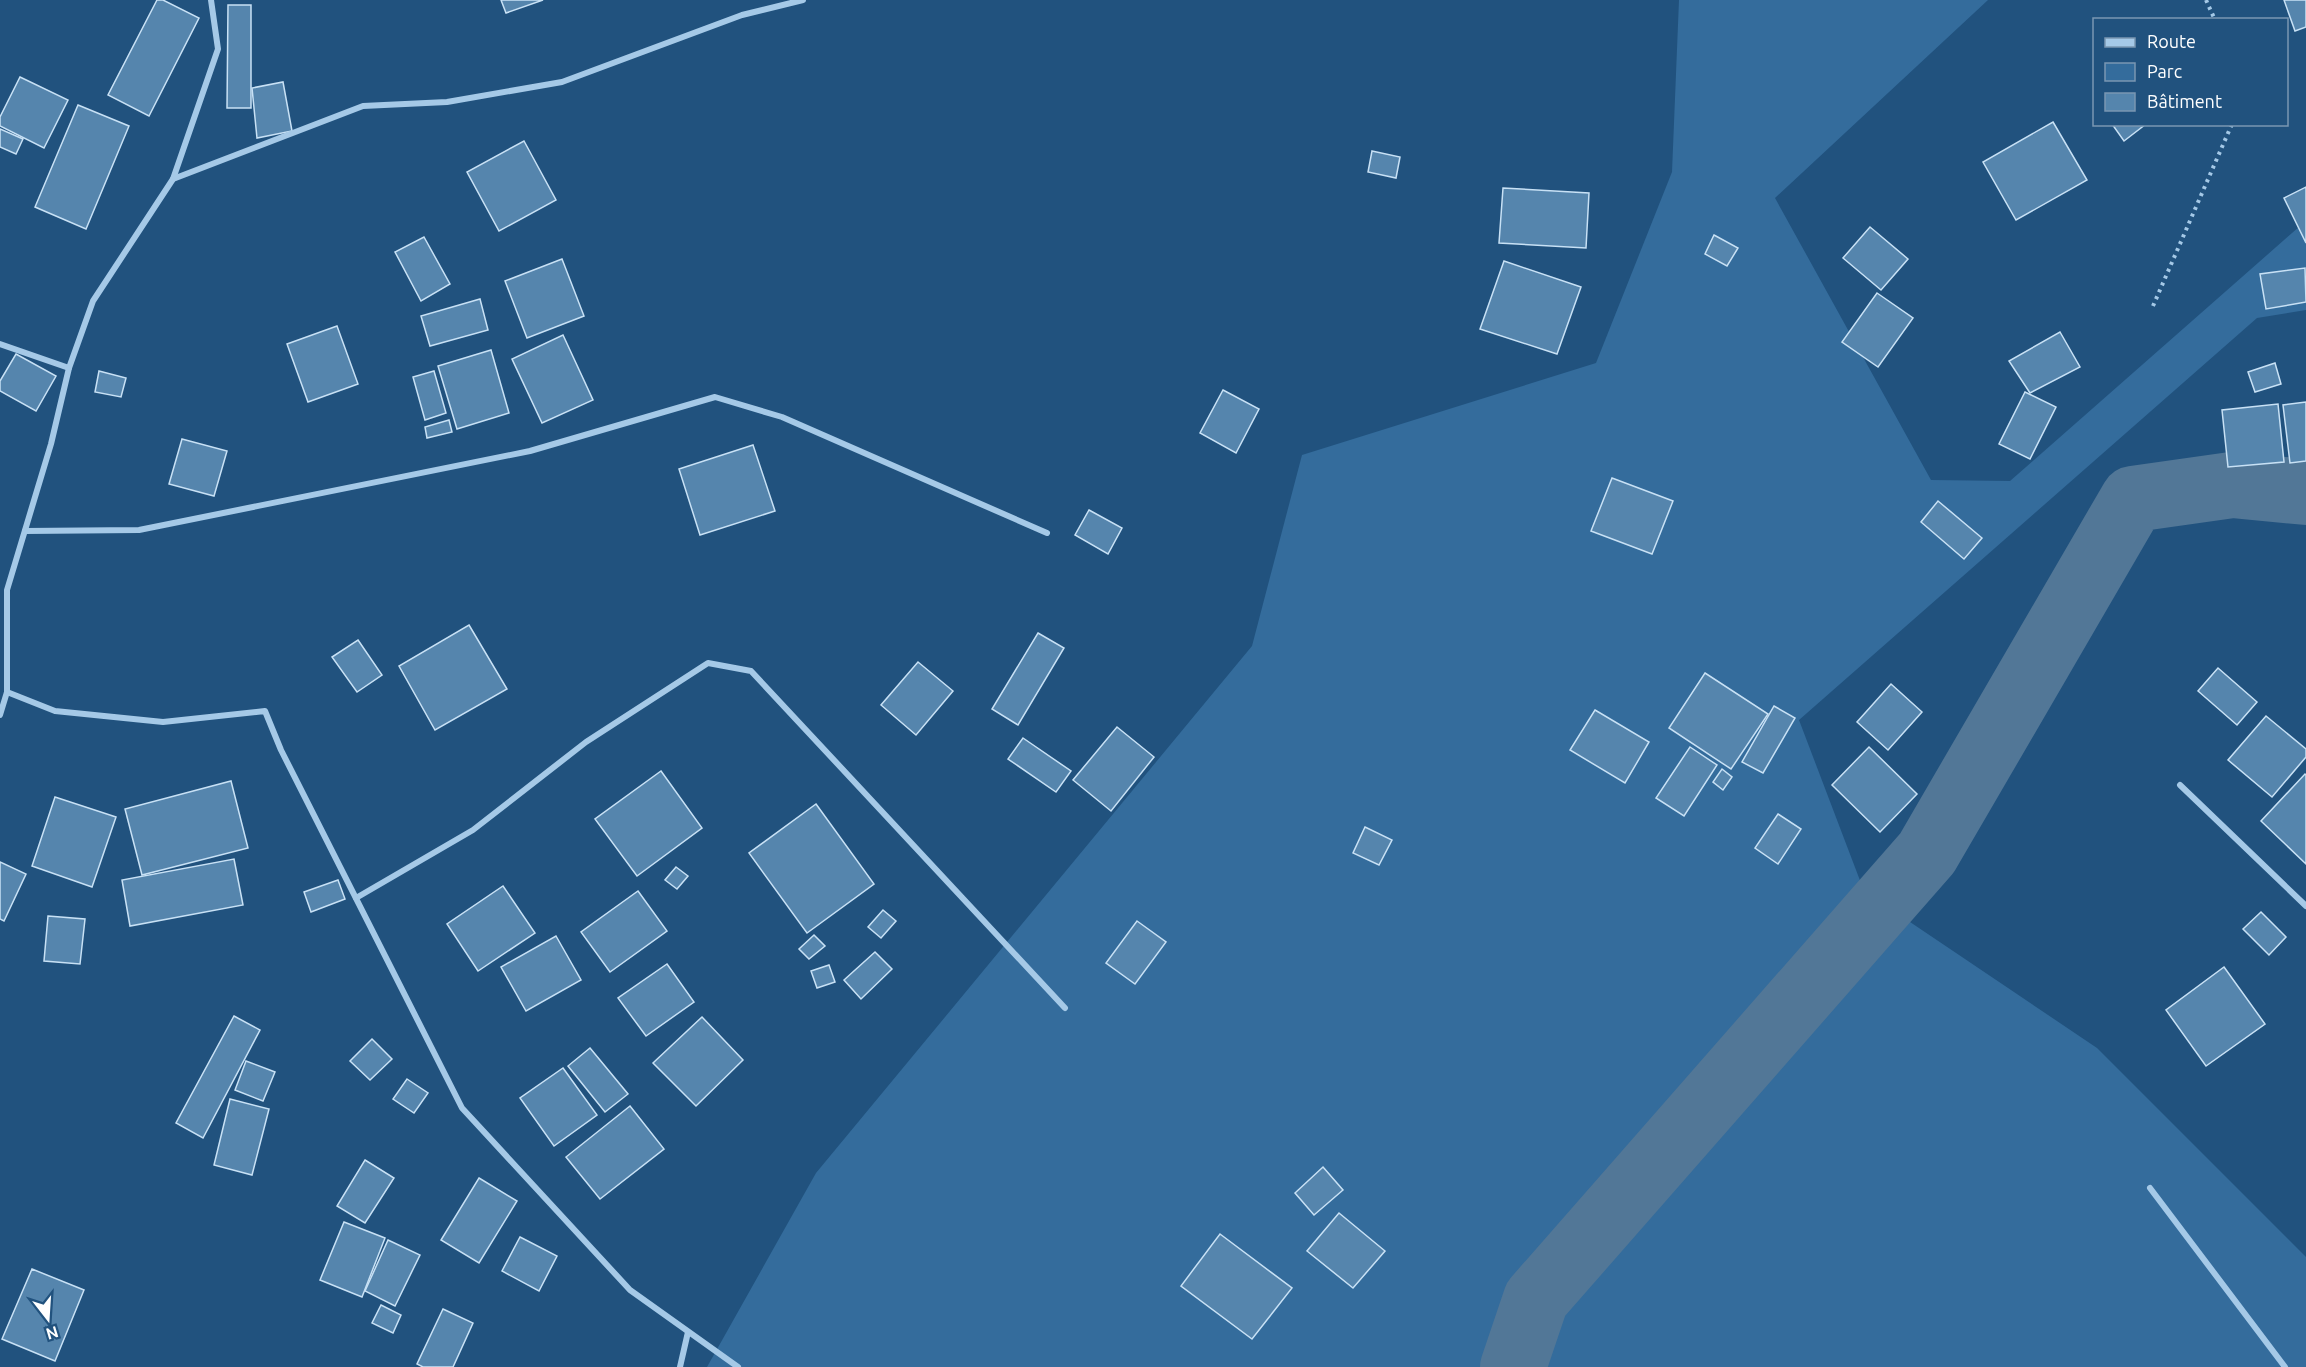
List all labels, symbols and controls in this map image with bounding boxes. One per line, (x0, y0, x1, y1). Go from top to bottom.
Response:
legend (2093, 18, 2288, 126)
text: Route (2147, 31, 2196, 51)
text: Parc (2147, 61, 2182, 81)
text: Bâtiment (2147, 91, 2222, 111)
north arrow (18, 1289, 78, 1349)
text: N (44, 1323, 61, 1344)

